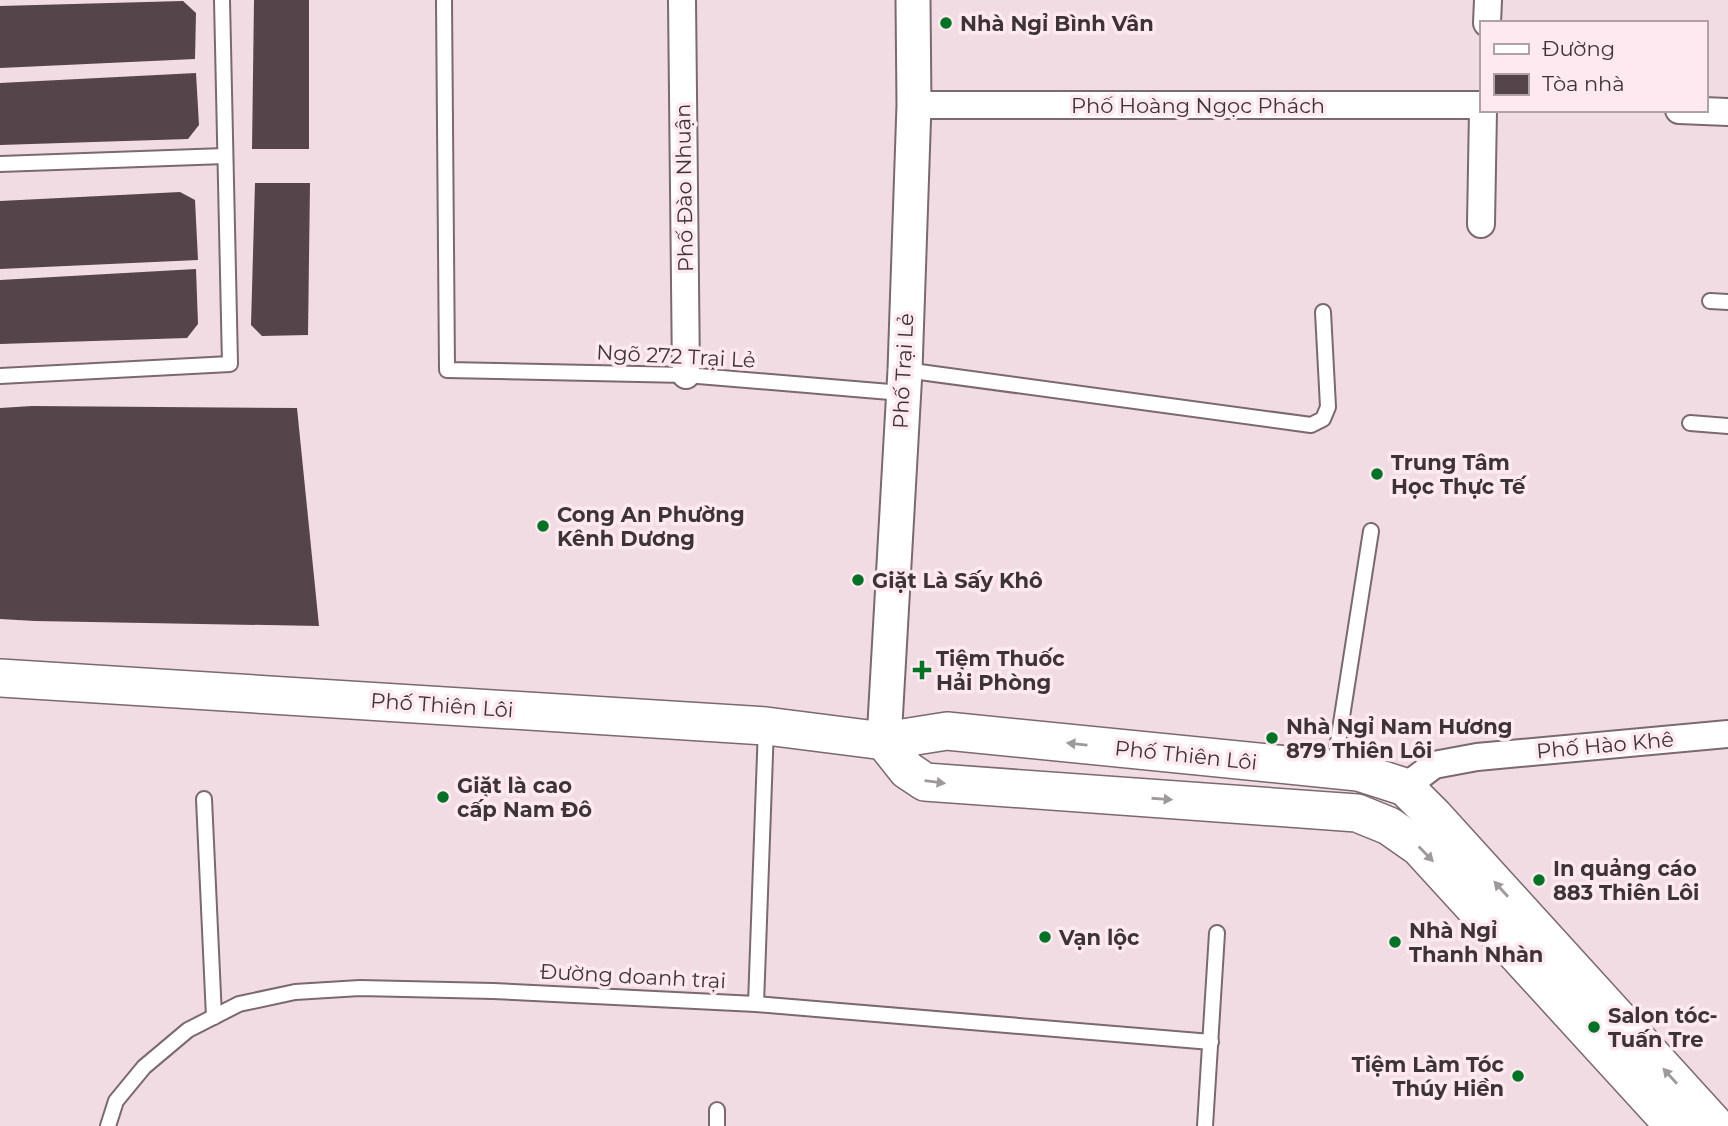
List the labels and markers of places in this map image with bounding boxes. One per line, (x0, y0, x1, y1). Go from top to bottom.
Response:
place label: Nhà Ngỉ Bình Vân (960, 11, 1154, 36)
marker: Nhà Ngỉ Bình Vân (938, 15, 954, 31)
place label: Trung Tâm Học Thực Tế (1391, 450, 1527, 499)
marker: Trung Tâm Học Thực Tế (1369, 466, 1385, 482)
place label: Cong An Phường Kênh Dương (557, 502, 745, 551)
marker: Cong An Phường Kênh Dương (535, 518, 551, 534)
place label: Giặt Là Sấy Khô (872, 568, 1043, 593)
marker: Giặt Là Sấy Khô (850, 572, 866, 588)
place label: Tiệm Thuốc Hải Phòng (936, 646, 1065, 695)
marker: Tiệm Thuốc Hải Phòng (914, 662, 930, 678)
place label: Nhà Ngỉ Nam Hương 879 Thiên Lôi (1286, 714, 1513, 763)
marker: Nhà Ngỉ Nam Hương 879 Thiên Lôi (1264, 730, 1280, 746)
place label: Giặt là cao cấp Nam Đô (457, 773, 592, 822)
marker: Giặt là cao cấp Nam Đô (435, 789, 451, 805)
place label: In quảng cáo 883 Thiên Lôi (1553, 856, 1699, 905)
marker: In quảng cáo 883 Thiên Lôi (1531, 872, 1547, 888)
place label: Nhà Ngỉ Thanh Nhàn (1409, 918, 1543, 967)
place label: Vạn lộc (1058, 925, 1140, 950)
marker: Vạn lộc (1037, 929, 1053, 945)
marker: Nhà Ngỉ Thanh Nhàn (1387, 934, 1403, 950)
place label: Salon tóc- Tuấn Tre (1608, 1003, 1718, 1052)
marker: Salon tóc- Tuấn Tre (1586, 1019, 1602, 1035)
place label: Tiệm Làm Tóc Thúy Hiền (1352, 1052, 1505, 1101)
marker: Tiệm Làm Tóc Thúy Hiền (1510, 1068, 1526, 1084)

